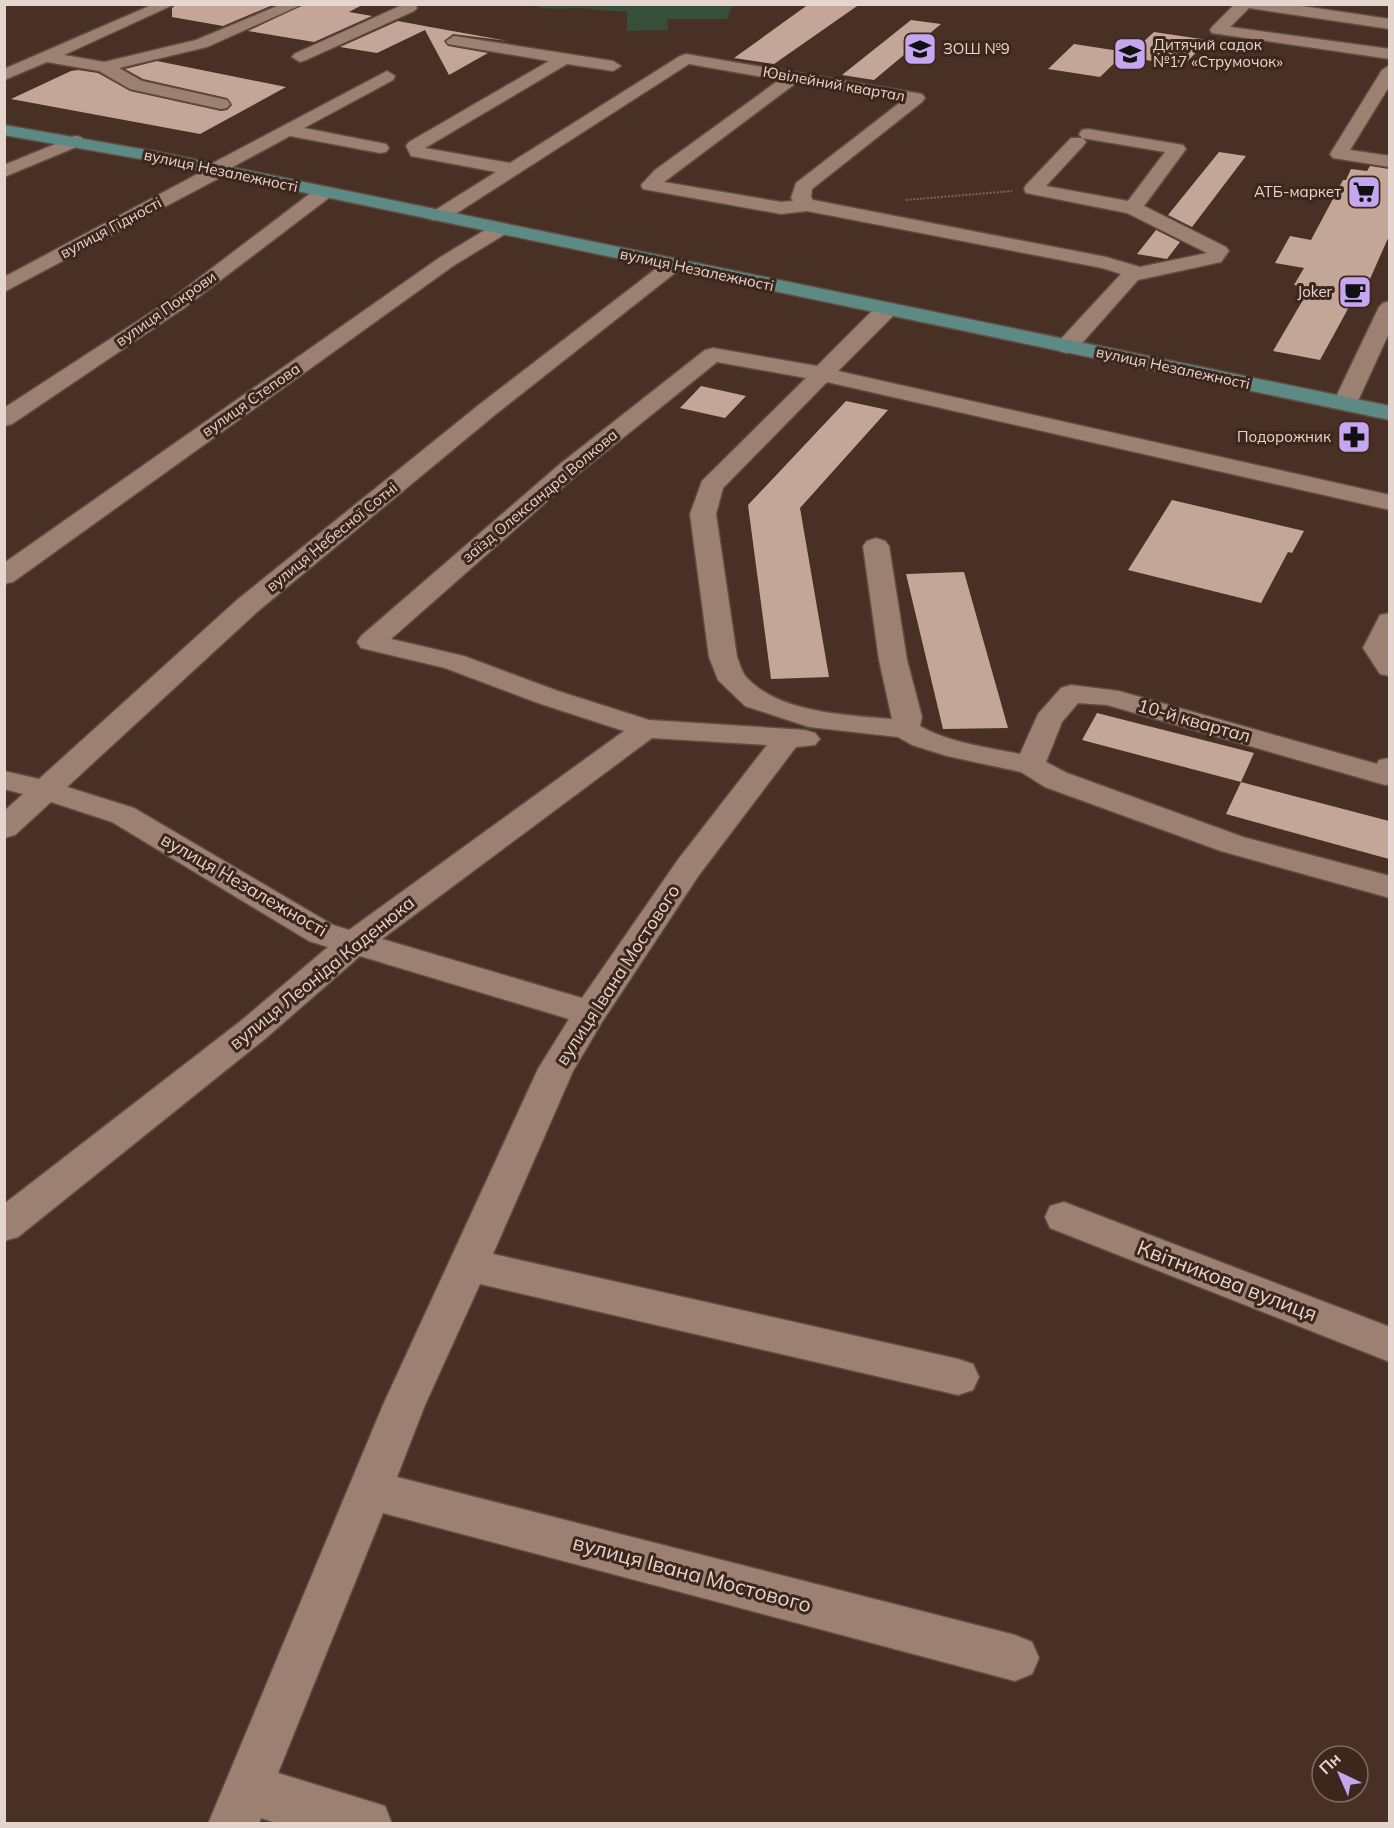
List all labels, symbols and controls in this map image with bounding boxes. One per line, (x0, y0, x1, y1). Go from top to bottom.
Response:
school or university icon: ЗОШ №9 (902, 31, 938, 67)
place label: Дитячий садок №17 «Струмочок» (1153, 35, 1283, 71)
school or university icon: Дитячий садок №17 «Струмочок» (1112, 36, 1148, 72)
place label: ЗОШ №9 (943, 39, 1010, 58)
street label: Ювілейний квартал (762, 62, 907, 105)
street label: вулиця Незалежності (142, 145, 300, 196)
supermarket icon: АТБ-маркет (1346, 174, 1382, 210)
place label: АТБ-маркет (1254, 182, 1341, 201)
street label: вулиця Гідності (57, 193, 165, 262)
street label: вулиця Незалежності (618, 244, 776, 295)
street label: вулиця Покрови (112, 267, 220, 350)
cafe icon: Joker (1337, 274, 1373, 310)
place label: Joker (1297, 282, 1333, 301)
street label: вулиця Незалежності (1094, 342, 1252, 393)
street label: вулиця Степова (198, 359, 304, 441)
pharmacy icon: Подорожник (1336, 419, 1372, 455)
street label: заїзд Олександра Волкова (458, 425, 621, 566)
place label: Подорожник (1237, 427, 1332, 446)
street label: вулиця Небесної Сотні (262, 478, 401, 595)
street label: 10-й квартал (1135, 693, 1253, 748)
street label: вулиця Незалежності (157, 828, 331, 942)
street label: вулиця Івана Мостового (551, 880, 685, 1069)
street label: вулиця Леоніда Каденюка (225, 891, 419, 1054)
street label: Квітникова вулиця (1134, 1234, 1321, 1326)
street label: вулиця Івана Мостового (570, 1529, 814, 1617)
north arrow (1310, 1744, 1370, 1804)
text: Пн (1315, 1748, 1345, 1778)

